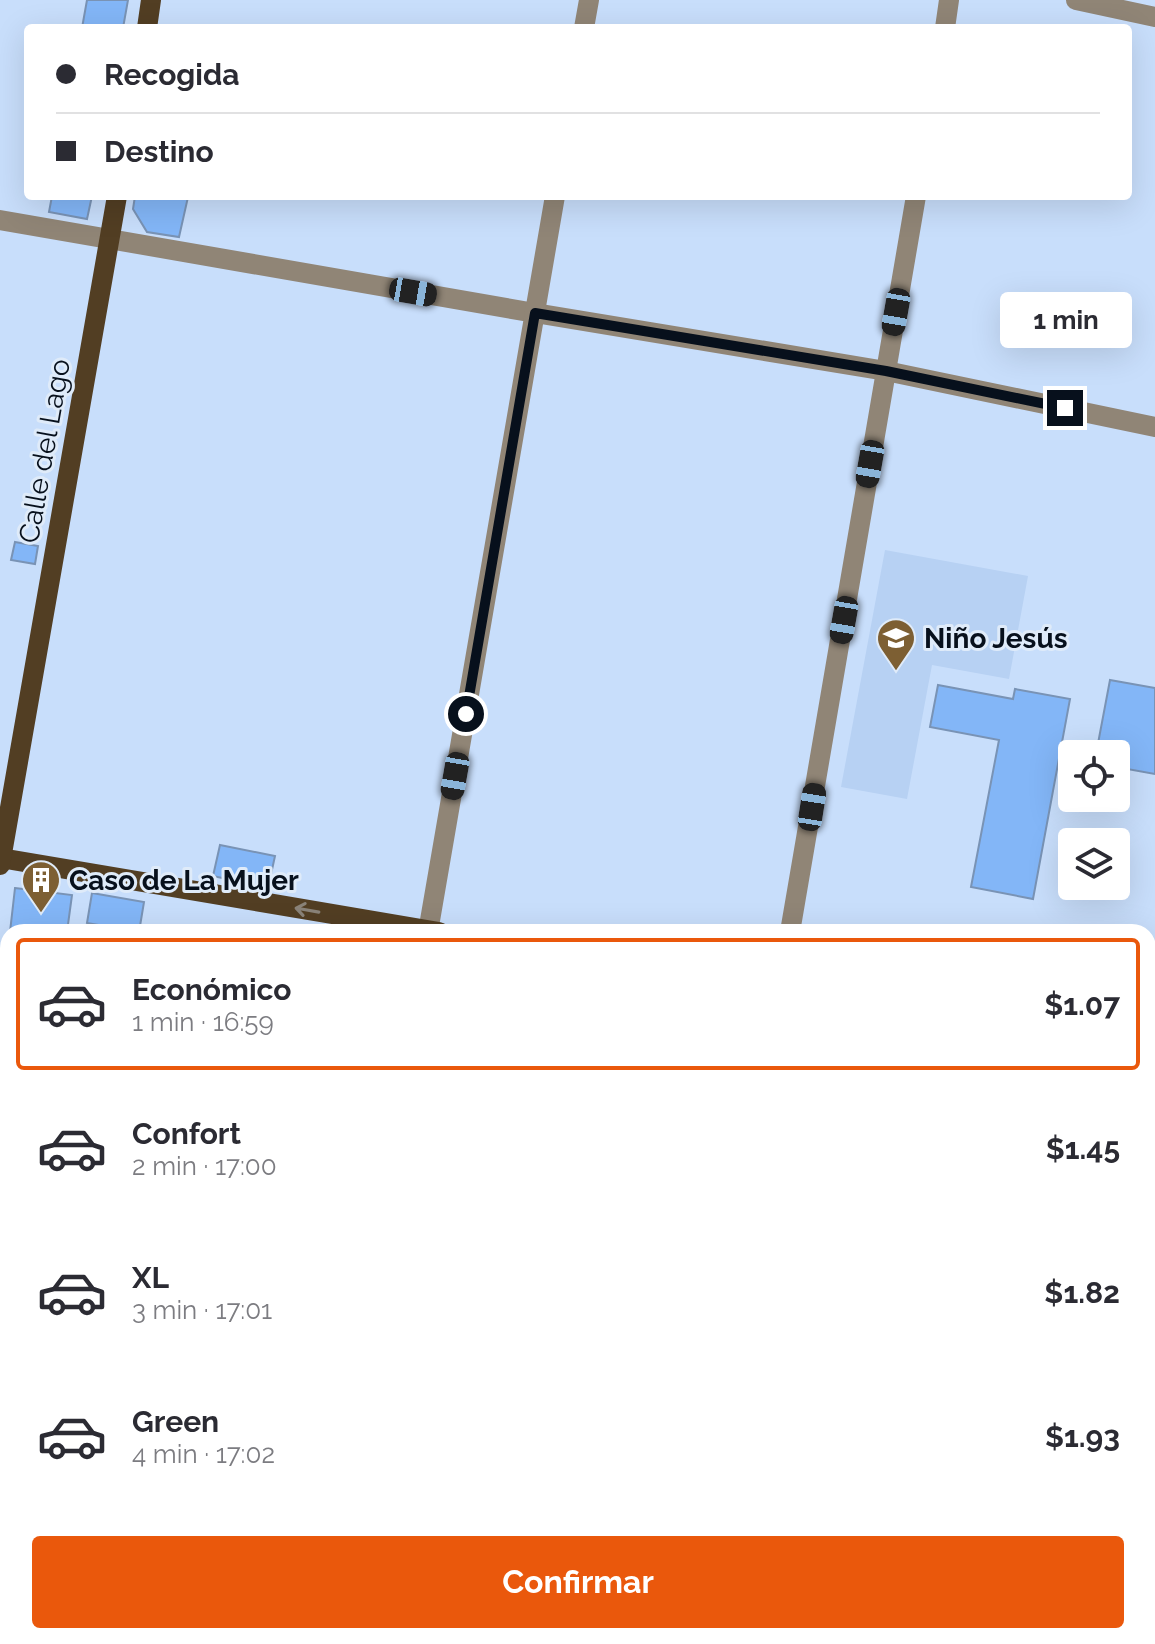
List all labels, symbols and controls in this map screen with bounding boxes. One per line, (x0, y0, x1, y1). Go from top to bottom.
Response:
text: Recogida (104, 57, 240, 92)
text: Destino (104, 134, 214, 169)
car (387, 276, 439, 308)
car (880, 286, 912, 338)
callout: 1 min (999, 292, 1131, 348)
text: 1 min (1033, 305, 1099, 335)
street label: Calle del Lago (12, 356, 77, 546)
route end (1047, 390, 1083, 426)
car (854, 438, 886, 490)
car (828, 594, 860, 646)
school or university icon: Niño Jesús (875, 617, 917, 672)
place label: Niño Jesús (924, 622, 1068, 655)
route start (448, 696, 484, 732)
map controls (1058, 740, 1130, 900)
button: locate (1058, 740, 1130, 812)
car (439, 750, 471, 802)
car (796, 781, 828, 833)
button: layers (1058, 828, 1130, 900)
building icon: Caso de La Mujer (20, 859, 62, 914)
place label: Caso de La Mujer (69, 864, 299, 897)
one-way arrow (295, 901, 320, 916)
icon: car (36, 968, 108, 1040)
text: Económico (132, 972, 292, 1007)
text: $1.07 (1044, 987, 1120, 1022)
text: 1 min · 16:59 (132, 1007, 274, 1037)
icon: car (36, 1112, 108, 1184)
text: Confort (132, 1116, 241, 1151)
text: $1.45 (1046, 1131, 1120, 1166)
text: 2 min · 17:00 (132, 1151, 277, 1181)
icon: car (36, 1256, 108, 1328)
text: XL (132, 1260, 169, 1295)
text: $1.82 (1044, 1275, 1120, 1310)
text: 3 min · 17:01 (132, 1295, 272, 1325)
icon: car (36, 1400, 108, 1472)
text: Green (132, 1404, 219, 1439)
text: $1.93 (1045, 1419, 1120, 1454)
text: 4 min · 17:02 (132, 1439, 275, 1469)
button: Confirmar (32, 1536, 1124, 1628)

